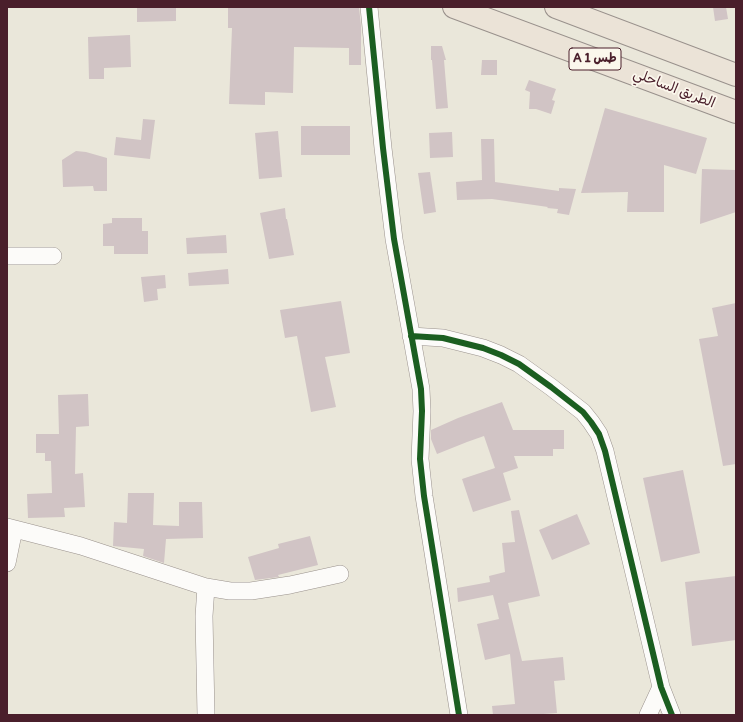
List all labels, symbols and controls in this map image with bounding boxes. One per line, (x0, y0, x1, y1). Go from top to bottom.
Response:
road number: A 1 طس (569, 48, 621, 70)
street label: الطريق الساحلي (631, 66, 717, 112)

